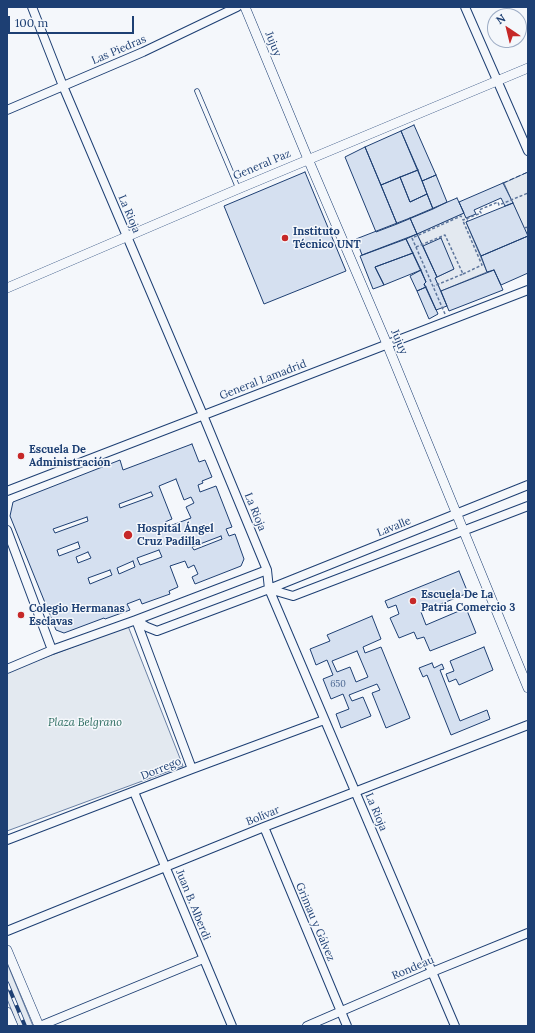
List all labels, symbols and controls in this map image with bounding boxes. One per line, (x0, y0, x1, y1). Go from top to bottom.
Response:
scale bar (10, 8, 136, 34)
north arrow (487, 8, 527, 48)
text: N (493, 11, 508, 27)
text: 100 m (15, 15, 48, 30)
street label: Jujuy (262, 30, 284, 58)
street label: Las Piedras (90, 33, 148, 67)
street label: General Paz (231, 147, 293, 183)
street label: La Rioja (115, 193, 143, 235)
place label: Instituto Técnico UNT (293, 225, 361, 251)
marker: Instituto Técnico UNT (280, 233, 290, 243)
street label: Jujuy (388, 328, 410, 356)
street label: General Lamadrid (218, 357, 308, 403)
place label: Escuela De Administración (29, 443, 110, 469)
marker: Escuela De Administración (16, 451, 26, 461)
street label: La Rioja (241, 491, 269, 533)
street label: Lavalle (375, 514, 413, 540)
place label: Hospital Ángel Cruz Padilla (137, 522, 214, 548)
marker: Hospital Ángel Cruz Padilla (122, 529, 134, 541)
place label: Escuela De La Patria Comercio 3 (421, 588, 515, 614)
marker: Escuela De La Patria Comercio 3 (408, 596, 418, 606)
place label: Colegio Hermanas Esclavas (29, 602, 125, 628)
marker: Colegio Hermanas Esclavas (16, 610, 26, 620)
house number: 650 (330, 679, 346, 689)
park label: Plaza Belgrano (48, 716, 122, 730)
street label: Dorrego (139, 755, 183, 783)
street label: La Rioja (362, 791, 390, 833)
street label: Bolívar (244, 803, 282, 829)
street label: Juan B. Alberdi (173, 868, 213, 942)
street label: Grimau y Gálvez (293, 881, 337, 963)
street label: Rondeau (390, 953, 436, 983)

